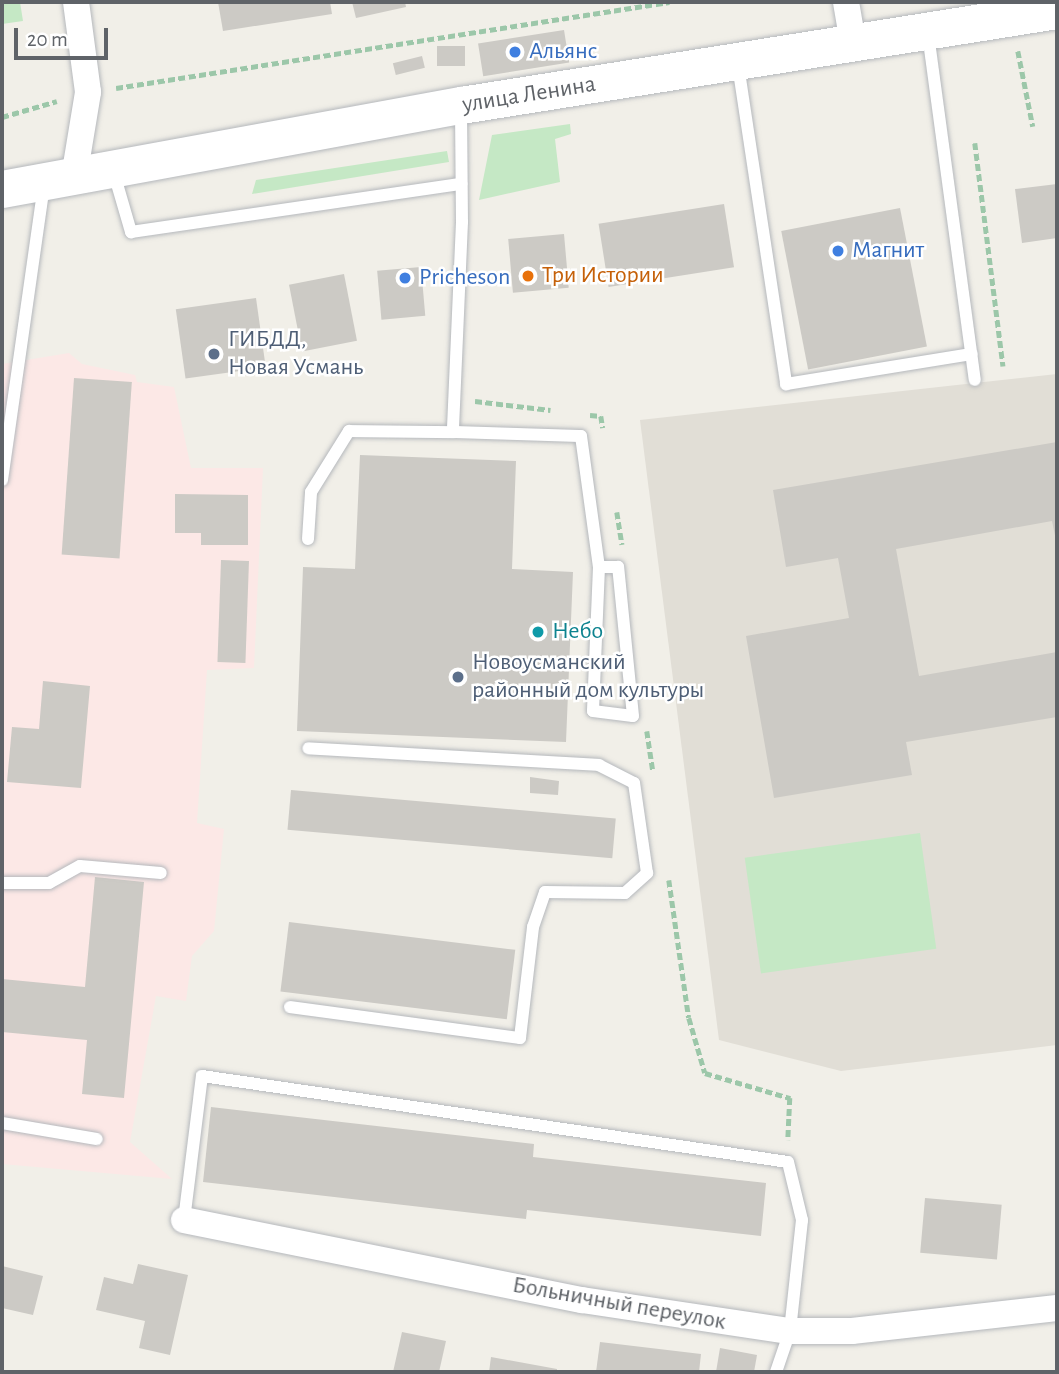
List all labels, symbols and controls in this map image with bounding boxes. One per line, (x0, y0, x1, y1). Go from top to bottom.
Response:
scale bar (18, 14, 112, 58)
text: 20 m (27, 29, 68, 50)
place label: Альянс (529, 38, 597, 66)
marker: Альянс (507, 44, 523, 60)
street label: улица Ленина (460, 70, 598, 120)
place label: Магнит (852, 237, 924, 265)
marker: Магнит (830, 243, 846, 259)
place label: Три Истории (542, 262, 664, 290)
place label: Pricheson (419, 264, 510, 292)
marker: Три Истории (520, 268, 536, 284)
marker: Pricheson (397, 270, 413, 286)
place label: ГИБДД, Новая Усмань (228, 326, 363, 382)
marker: ГИБДД, Новая Усмань (206, 346, 222, 362)
place label: Небо (552, 618, 603, 646)
marker: Небо (530, 624, 546, 640)
place label: Новоусманский районный дом культуры (472, 649, 704, 705)
marker: Новоусманский районный дом культуры (450, 669, 466, 685)
street label: Больничный переулок (510, 1271, 728, 1337)

